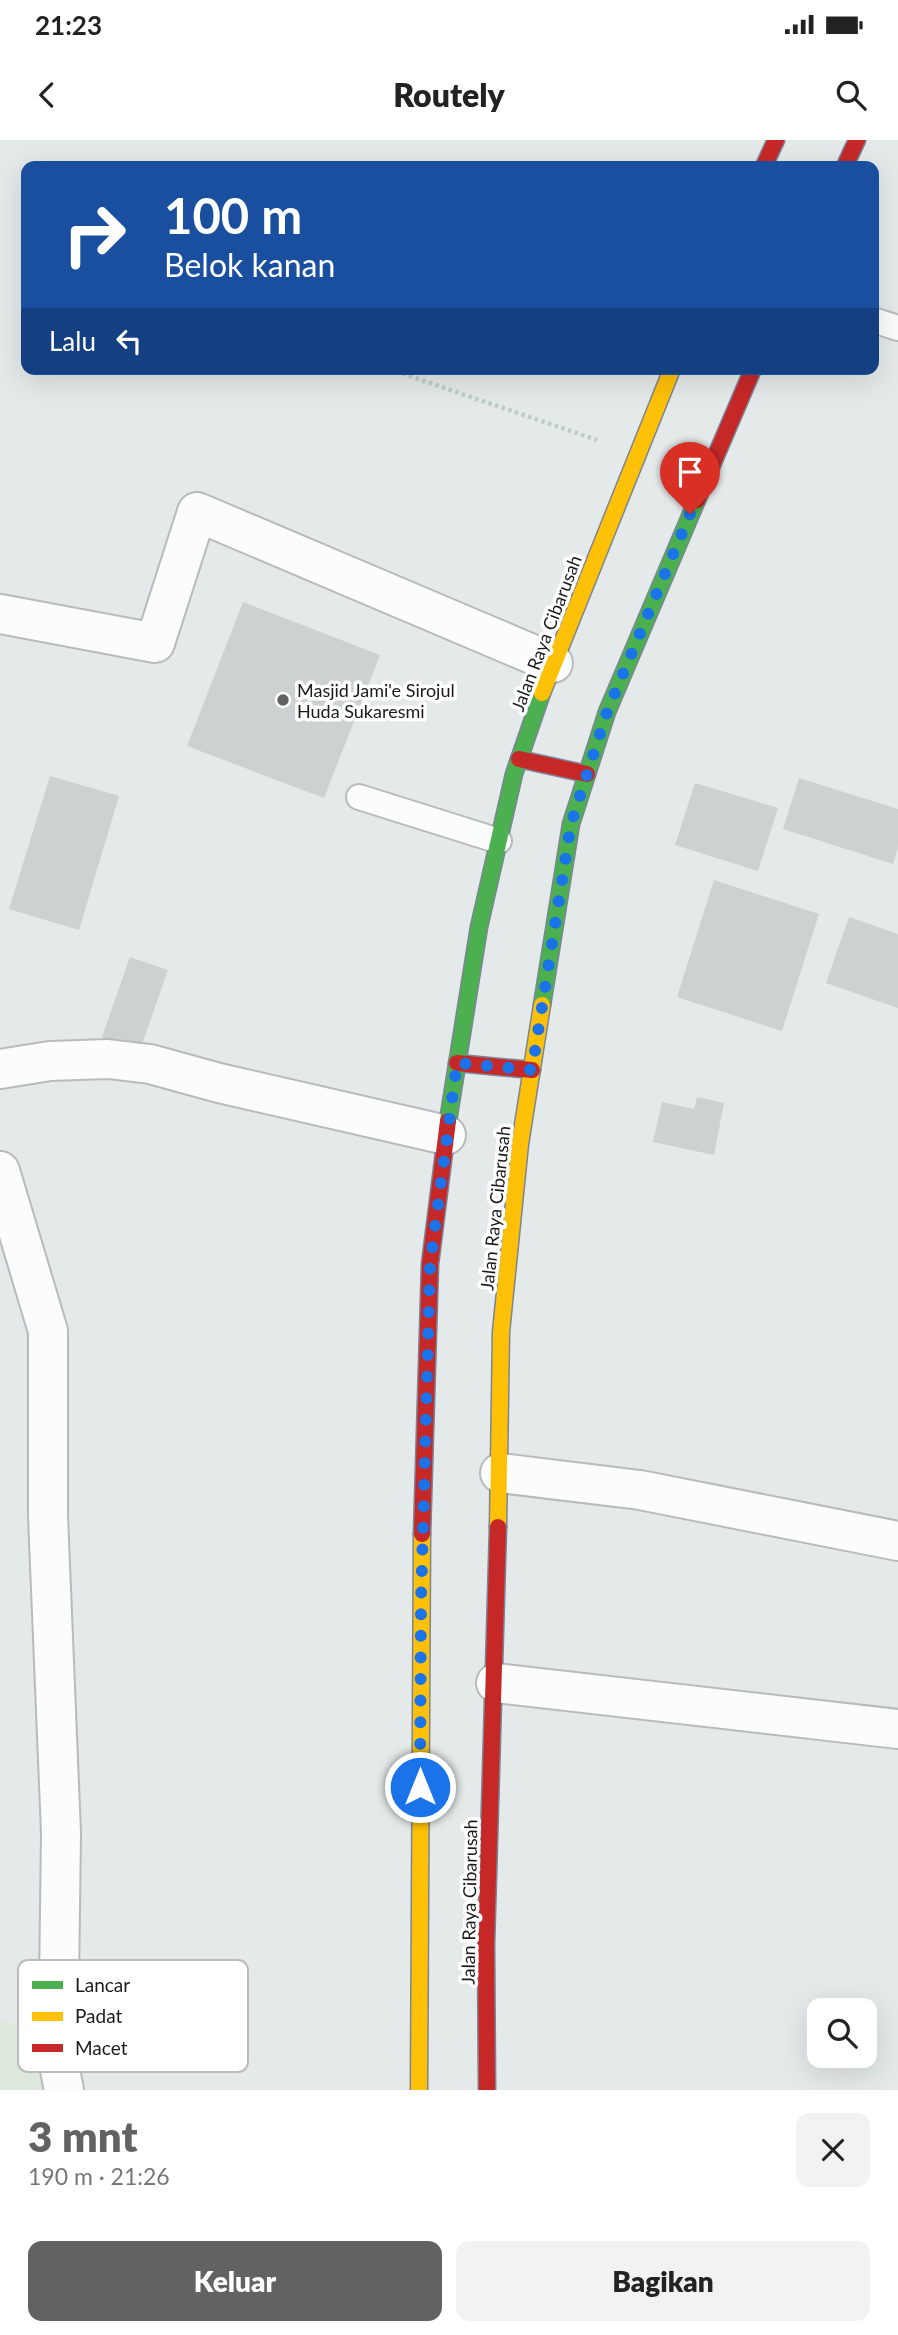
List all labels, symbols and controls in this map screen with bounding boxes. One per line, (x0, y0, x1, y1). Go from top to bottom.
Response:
text: 21:23 (35, 9, 102, 41)
text: Routely (393, 75, 505, 114)
icon: back (28, 76, 66, 114)
icon: search (832, 76, 870, 114)
text: 100 m (164, 186, 302, 244)
icon: right (49, 189, 140, 280)
text: Belok kanan (164, 245, 335, 284)
icon: left (110, 322, 148, 360)
text: Lalu (49, 325, 96, 357)
pin (660, 442, 720, 514)
icon: arrive (671, 453, 709, 491)
street label: Jalan Raya Cibarusah (506, 552, 586, 714)
place label: Masjid Jami'e Sirojul Huda Sukaresmi (297, 679, 455, 722)
marker: Masjid Jami'e Sirojul Huda Sukaresmi (275, 692, 291, 708)
street label: Jalan Raya Cibarusah (475, 1125, 515, 1291)
position arrow (383, 1750, 457, 1824)
street label: Jalan Raya Cibarusah (457, 1819, 481, 1985)
legend (18, 1960, 248, 2072)
text: Lancar (75, 1973, 130, 1996)
map controls (807, 1998, 877, 2068)
button: search (807, 1998, 877, 2068)
text: Padat (75, 2004, 123, 2027)
text: Macet (75, 2036, 128, 2059)
text: 3 mnt (28, 2111, 138, 2161)
button: close (796, 2113, 870, 2187)
text: 190 m · 21:26 (28, 2162, 170, 2190)
button: Keluar (28, 2241, 442, 2321)
button: Bagikan (456, 2241, 870, 2321)

